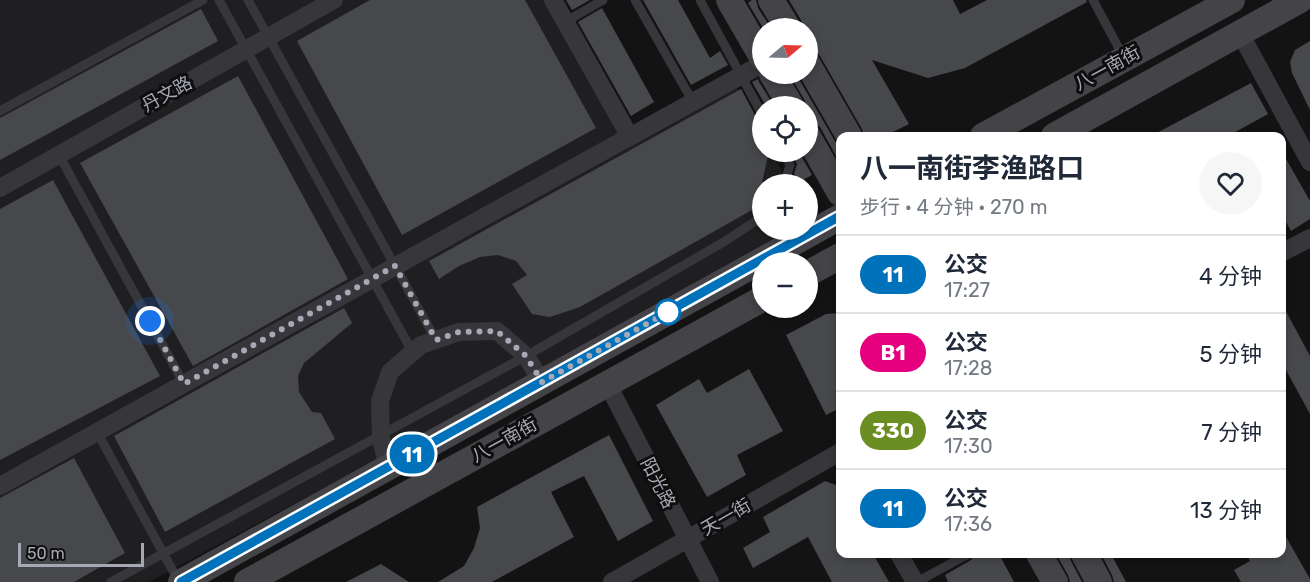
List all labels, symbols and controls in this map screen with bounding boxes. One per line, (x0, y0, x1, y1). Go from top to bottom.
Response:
north arrow (752, 18, 818, 84)
map controls (752, 18, 818, 318)
street label: 八一南街 (1070, 41, 1144, 95)
street label: 丹文路 (138, 71, 196, 117)
button: locate (752, 96, 818, 162)
text: 八一南街李渔路口 (860, 152, 1084, 185)
button: heart (1199, 152, 1262, 215)
button: + (752, 174, 818, 240)
text: 步行 · 4 分钟 · 270 m (860, 195, 1048, 219)
text: 公交 (944, 251, 988, 278)
button: − (752, 252, 818, 318)
text: 11 (883, 262, 903, 287)
text: 4 分钟 (1199, 263, 1262, 290)
text: 17:27 (944, 278, 990, 302)
unlabelled marker (655, 299, 681, 325)
your location (135, 306, 165, 336)
text: 公交 (944, 329, 988, 356)
text: B1 (880, 340, 906, 365)
text: 5 分钟 (1200, 341, 1262, 368)
text: 17:28 (944, 356, 992, 380)
text: 公交 (944, 407, 988, 434)
street label: 八一南街 (467, 413, 541, 467)
text: 330 (872, 418, 914, 443)
text: 7 分钟 (1201, 419, 1262, 446)
line badge: 11 (385, 434, 439, 474)
text: 17:30 (944, 434, 993, 458)
text: 11 (402, 442, 422, 467)
street label: 阳光路 (636, 454, 680, 512)
text: 公交 (944, 485, 988, 512)
street label: 天一街 (697, 494, 755, 540)
text: 11 (883, 496, 903, 521)
text: 13 分钟 (1190, 497, 1262, 524)
text: 17:36 (944, 512, 992, 536)
scale bar (18, 540, 144, 568)
text: 50 m (27, 544, 65, 563)

